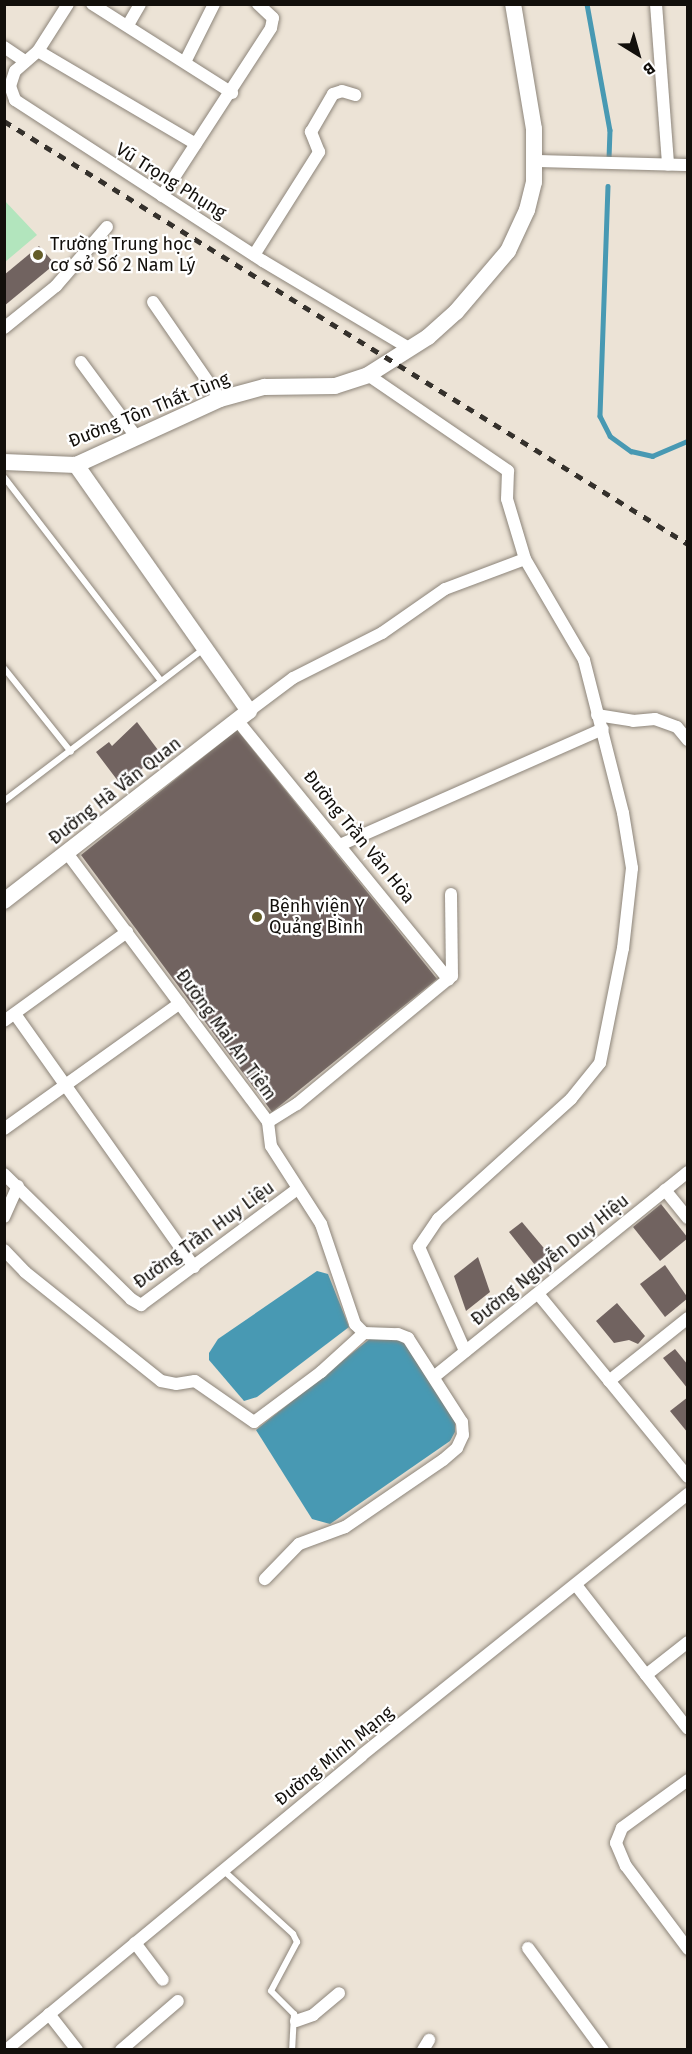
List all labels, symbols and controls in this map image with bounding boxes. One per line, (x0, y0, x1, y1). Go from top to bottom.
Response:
north arrow (608, 24, 668, 84)
text: B (639, 58, 659, 79)
street label: Vũ Trọng Phụng (112, 138, 230, 224)
place label: Trường Trung học cơ sở Số 2 Nam Lý (50, 234, 195, 276)
marker: Trường Trung học cơ sở Số 2 Nam Lý (31, 248, 45, 262)
street label: Đường Tôn Thất Tùng (65, 368, 233, 452)
street label: Đường Hà Văn Quan (44, 733, 186, 849)
street label: Đường Trần Văn Hòa (299, 766, 419, 908)
place label: Bệnh viện Y Quảng Bình (269, 896, 365, 938)
marker: Bệnh viện Y Quảng Bình (250, 910, 264, 924)
street label: Đường Mai An Tiêm (171, 965, 281, 1105)
street label: Đường Trần Huy Liệu (129, 1177, 279, 1293)
street label: Đường Nguyễn Duy Hiệu (467, 1190, 633, 1330)
street label: Đường Minh Mạng (270, 1702, 398, 1810)

